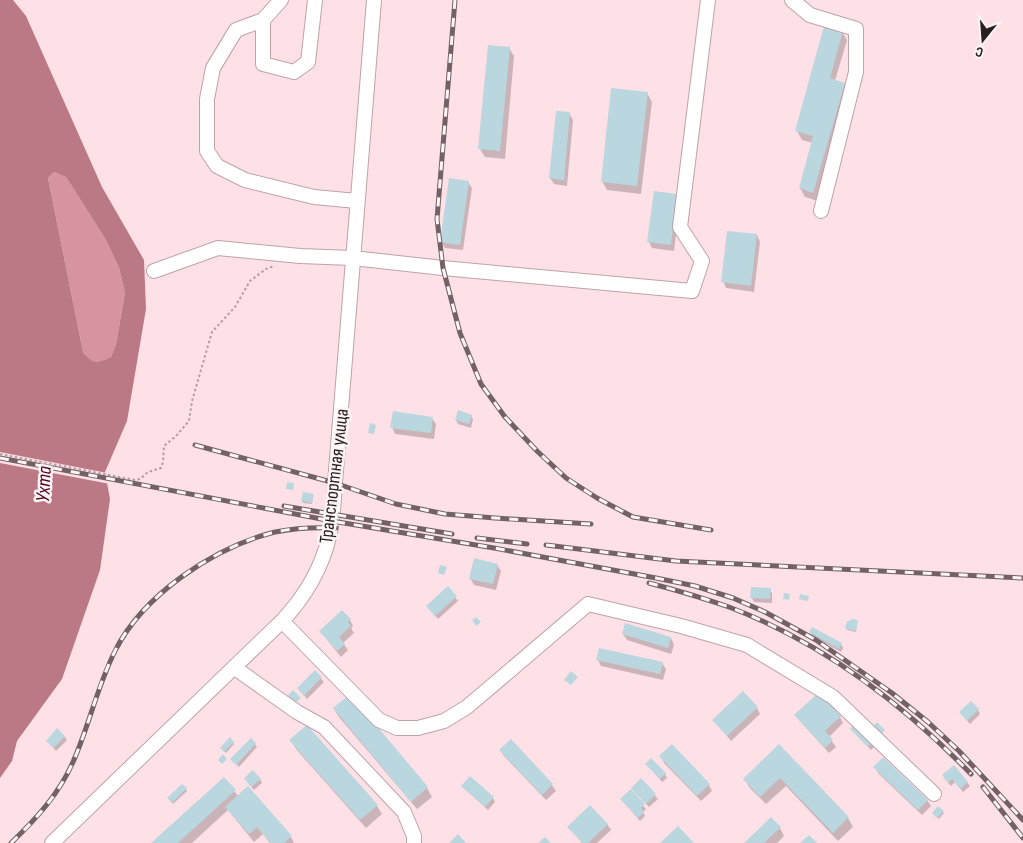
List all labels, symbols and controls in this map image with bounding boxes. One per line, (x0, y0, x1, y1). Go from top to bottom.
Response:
north arrow (958, 15, 1008, 65)
text: С (973, 43, 985, 61)
street label: Транспортная улица (315, 407, 354, 545)
water label: Ухта (31, 465, 57, 503)

